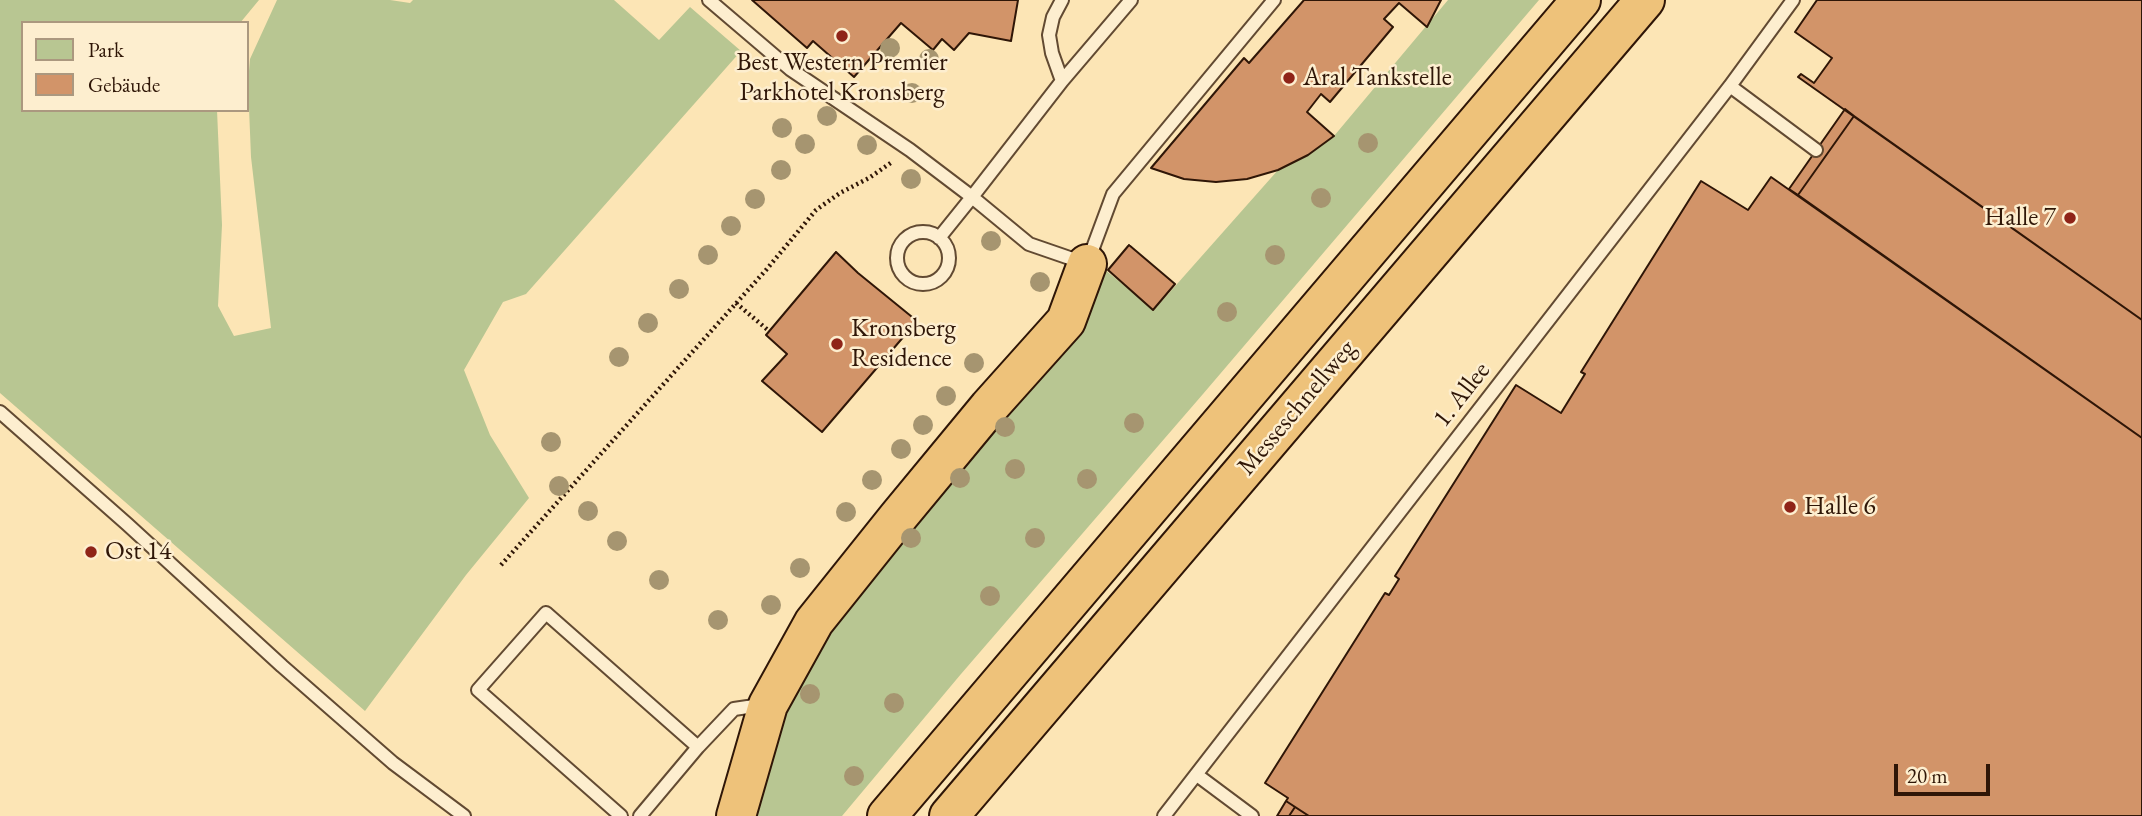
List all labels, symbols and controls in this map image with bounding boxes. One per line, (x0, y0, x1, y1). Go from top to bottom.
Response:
legend (21, 21, 248, 112)
marker: Best Western Premier Parkhotel Kronsberg (834, 28, 850, 44)
text: Park (88, 36, 124, 63)
place label: Best Western Premier Parkhotel Kronsberg (736, 47, 948, 108)
place label: Aral Tankstelle (1303, 62, 1452, 94)
marker: Aral Tankstelle (1281, 70, 1297, 86)
text: Gebäude (88, 71, 160, 98)
place label: Halle 7 (1984, 202, 2056, 234)
marker: Halle 7 (2062, 210, 2078, 226)
place label: Kronsberg Residence (851, 313, 956, 374)
street label: Messeschnellweg (1231, 334, 1363, 482)
marker: Kronsberg Residence (829, 336, 845, 352)
street label: 1. Allee (1427, 356, 1497, 434)
place label: Halle 6 (1804, 491, 1876, 523)
marker: Halle 6 (1782, 499, 1798, 515)
place label: Ost 14 (105, 536, 172, 568)
marker: Ost 14 (83, 544, 99, 560)
scale bar (1897, 750, 1993, 794)
text: 20 m (1907, 762, 1948, 789)

